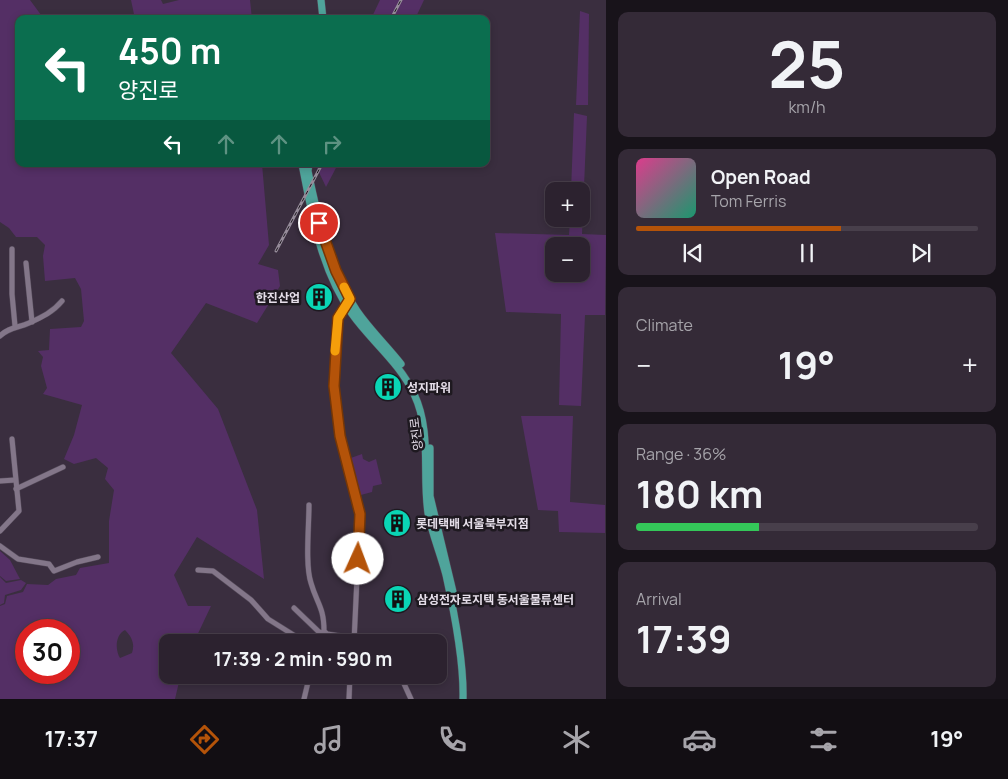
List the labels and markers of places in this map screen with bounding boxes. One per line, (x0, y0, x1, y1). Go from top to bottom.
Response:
pin (298, 202, 340, 244)
building icon: 한진산업 (304, 282, 334, 312)
place label: 한진산업 (256, 289, 300, 306)
building icon: 성지파워 (373, 372, 403, 402)
place label: 성지파워 (407, 379, 451, 396)
building icon: 롯데택배 서울북부지점 (382, 508, 412, 538)
place label: 롯데택배 서울북부지점 (416, 515, 529, 532)
building icon: 삼성전자로지텍 동서울물류센터 (383, 584, 413, 614)
place label: 삼성전자로지텍 동서울물류센터 (417, 591, 574, 608)

